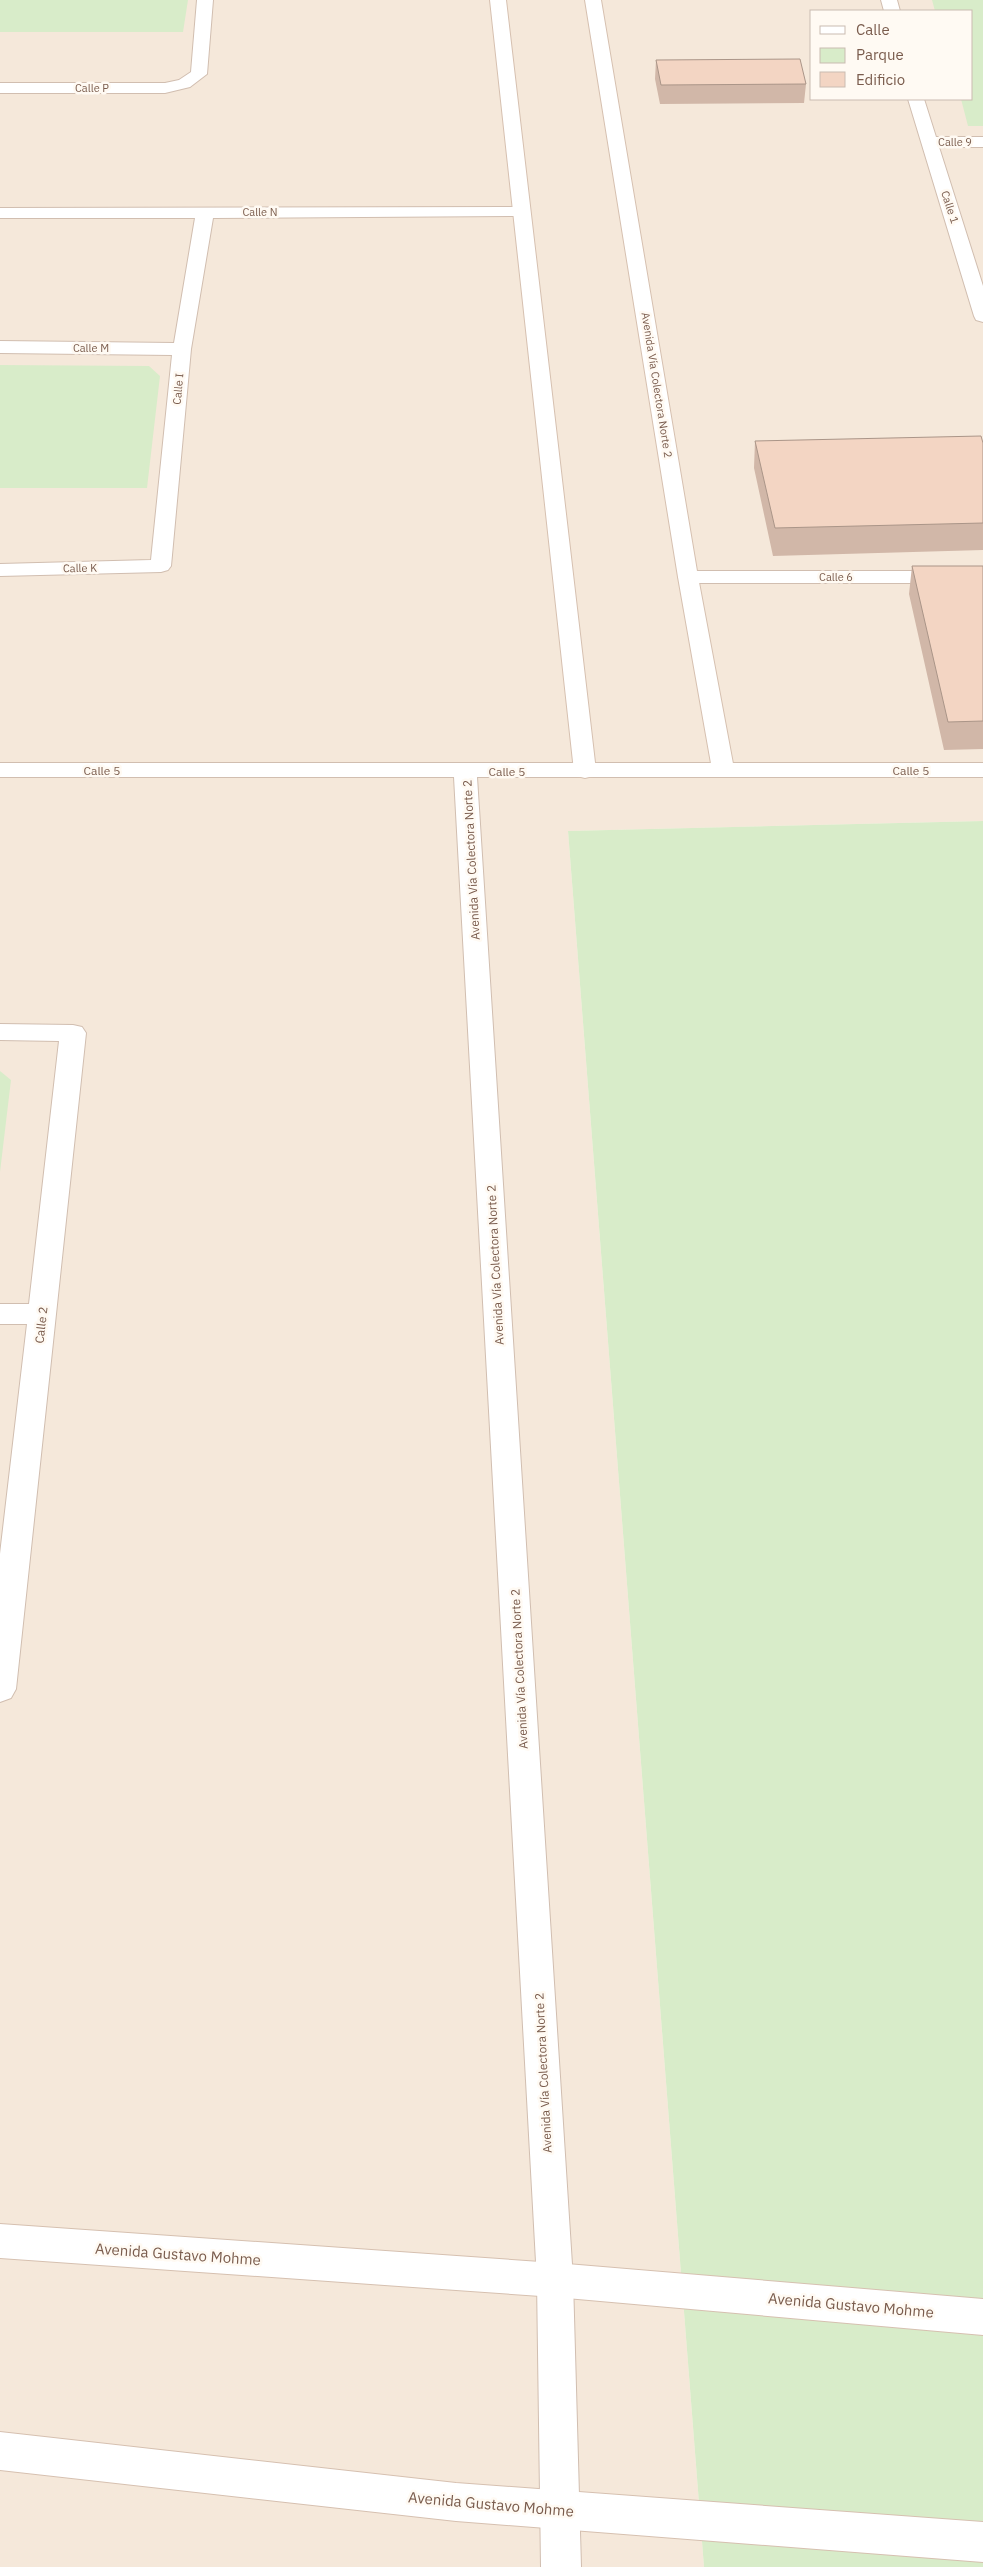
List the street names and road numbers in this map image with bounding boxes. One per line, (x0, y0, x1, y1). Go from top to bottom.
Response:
street label: Calle P (75, 81, 109, 95)
street label: Calle 9 (938, 135, 972, 149)
street label: Calle 1 (938, 189, 962, 226)
street label: Calle N (242, 205, 278, 219)
street label: Avenida Vía Colectora Norte 2 (639, 311, 675, 459)
street label: Calle M (73, 341, 109, 355)
street label: Calle I (170, 373, 186, 405)
street label: Calle K (63, 561, 97, 575)
street label: Calle 6 (819, 570, 853, 584)
street label: Calle 5 (84, 763, 120, 778)
street label: Calle 5 (893, 763, 929, 778)
street label: Calle 5 (489, 764, 525, 779)
street label: Avenida Vía Colectora Norte 2 (459, 780, 483, 940)
street label: Avenida Vía Colectora Norte 2 (483, 1185, 507, 1345)
street label: Calle 2 (32, 1306, 50, 1344)
street label: Avenida Vía Colectora Norte 2 (507, 1589, 531, 1749)
street label: Avenida Vía Colectora Norte 2 (531, 1993, 555, 2153)
street label: Avenida Gustavo Mohme (94, 2239, 262, 2269)
street label: Avenida Gustavo Mohme (767, 2288, 935, 2322)
street label: Avenida Gustavo Mohme (407, 2487, 575, 2521)

